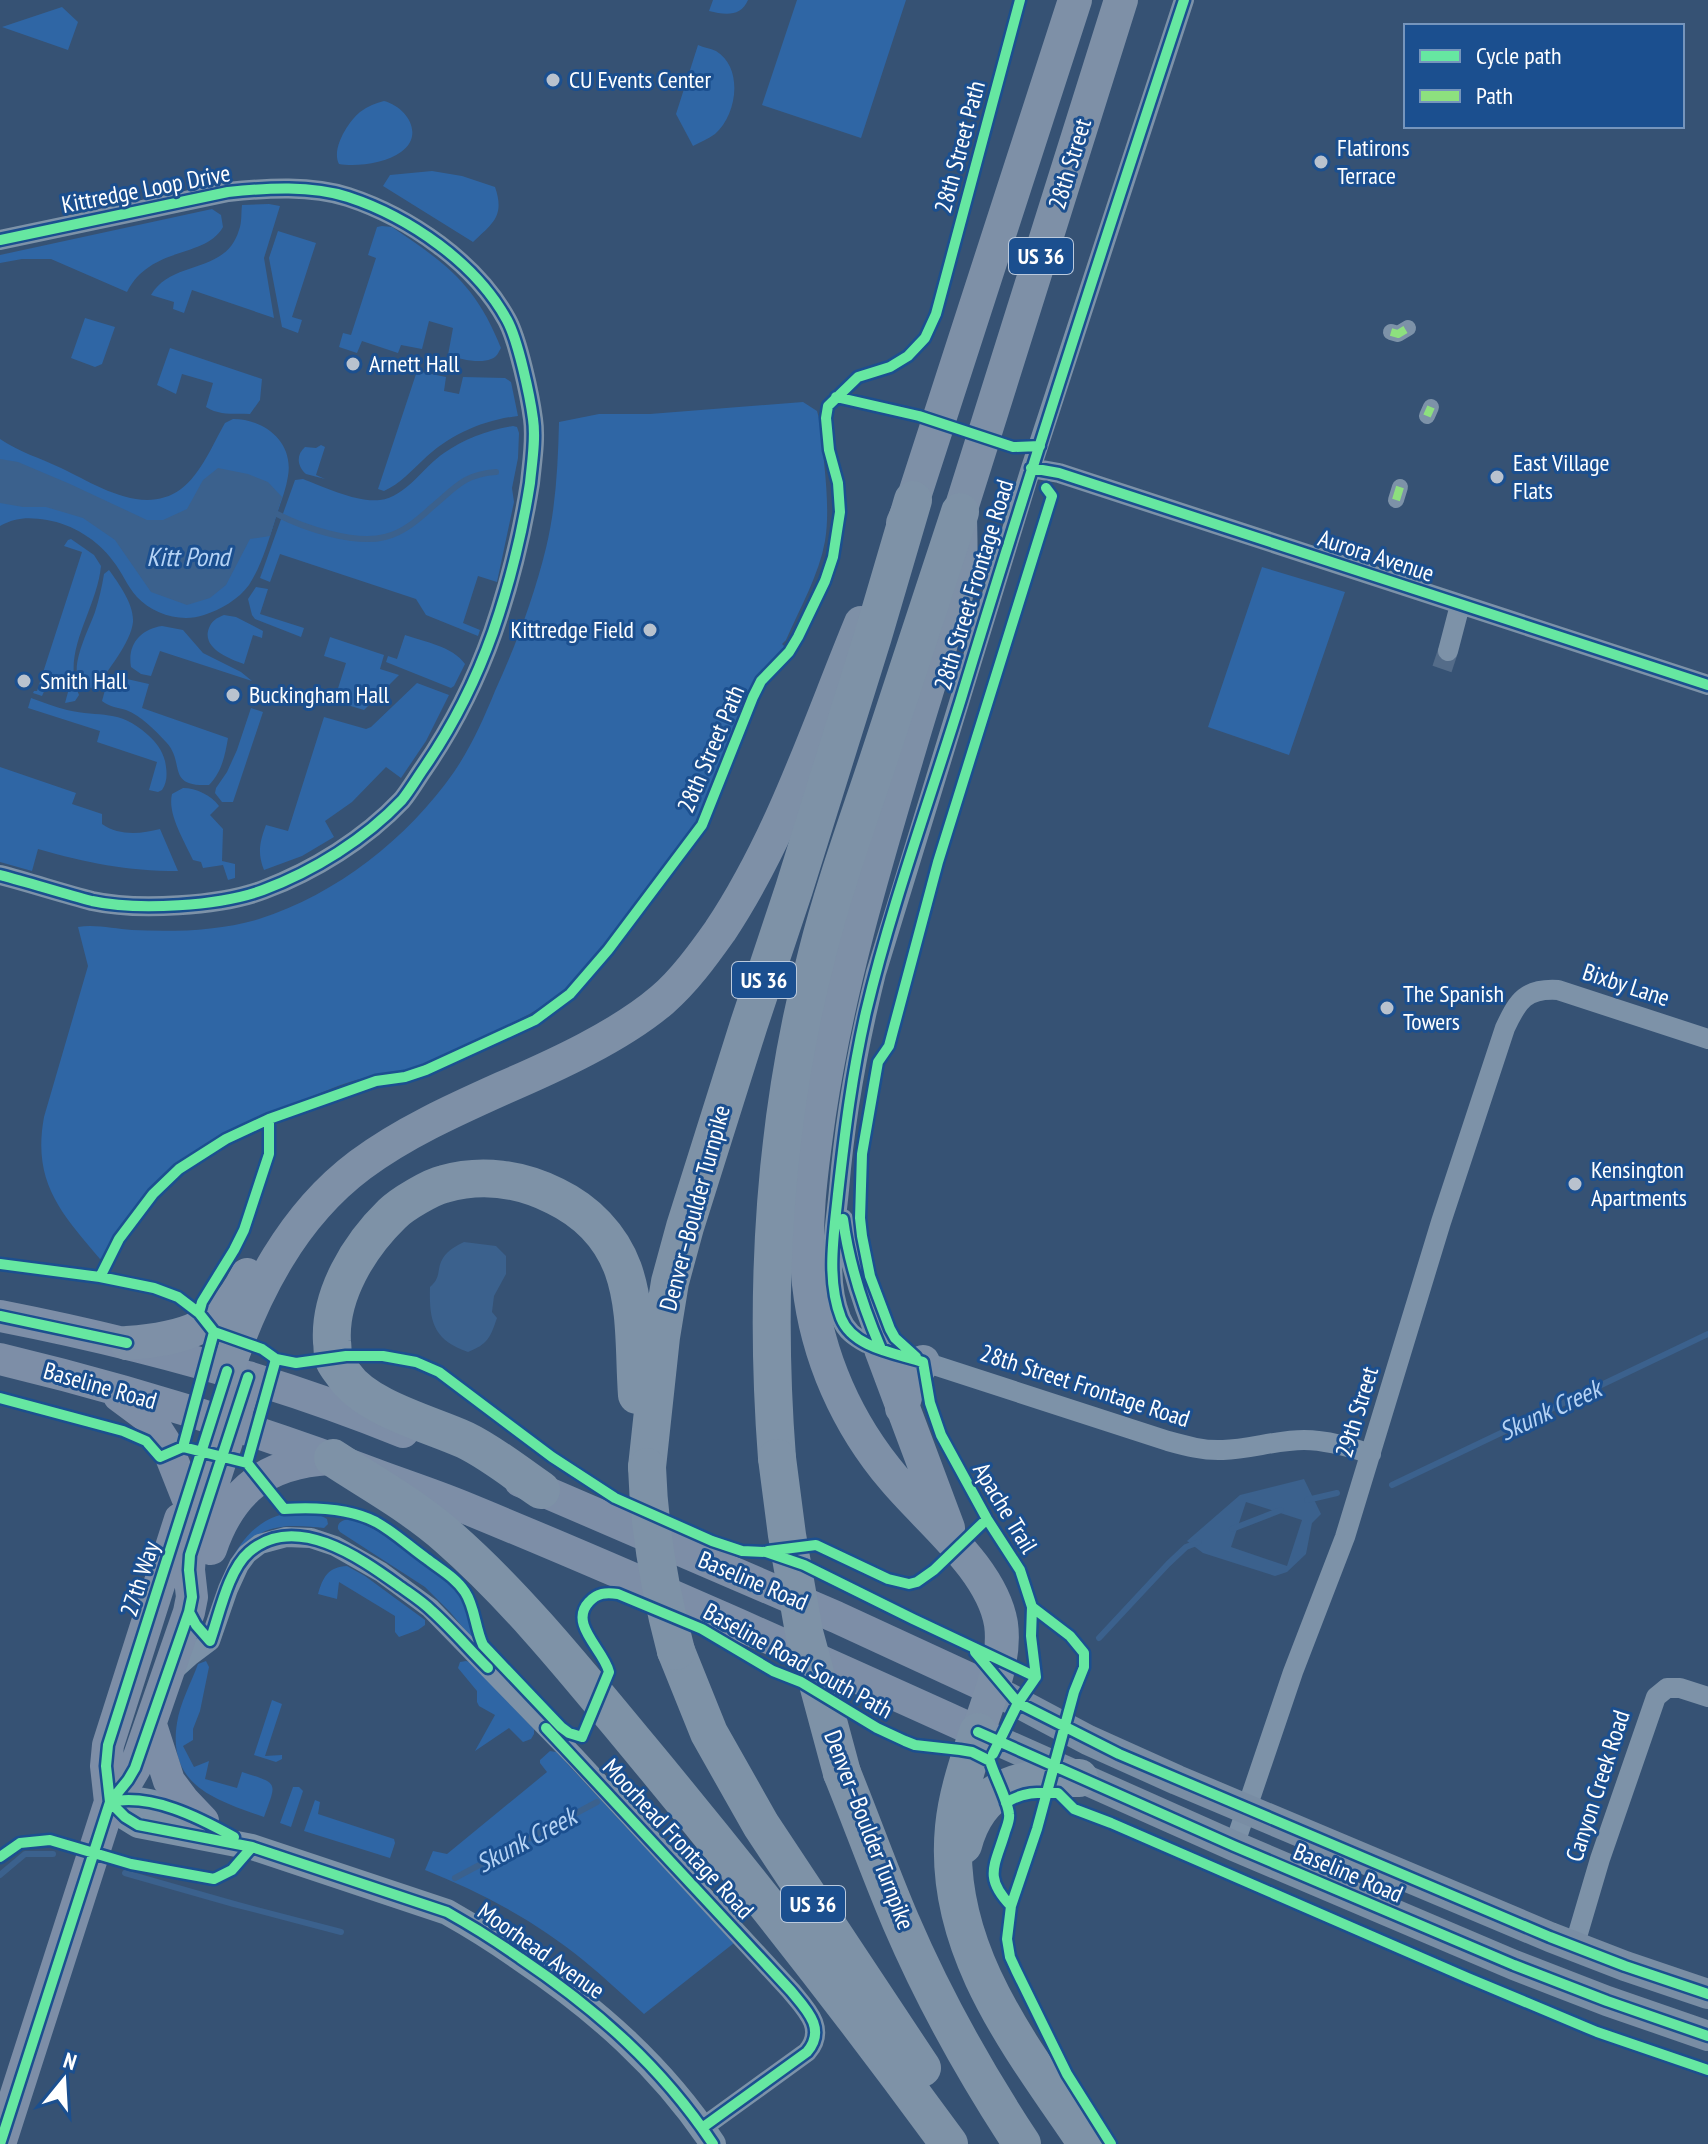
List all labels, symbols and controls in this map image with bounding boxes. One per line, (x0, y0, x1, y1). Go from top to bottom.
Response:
legend (1404, 24, 1684, 128)
text: Cycle path (1476, 40, 1562, 71)
place label: CU Events Center (569, 64, 712, 95)
marker: CU Events Center (544, 71, 562, 89)
street label: 28th Street Path (927, 77, 992, 216)
text: Path (1476, 80, 1513, 111)
street label: 28th Street (1041, 114, 1098, 213)
place label: Flatirons Terrace (1337, 132, 1410, 191)
marker: Flatirons Terrace (1312, 153, 1330, 171)
street label: Kittredge Loop Drive (59, 157, 233, 220)
road number: US 36 (1009, 238, 1073, 274)
place label: Arnett Hall (369, 348, 460, 379)
marker: Arnett Hall (344, 355, 362, 373)
place label: East Village Flats (1513, 447, 1610, 506)
marker: East Village Flats (1488, 468, 1506, 486)
street label: 28th Street Frontage Road (927, 476, 1020, 694)
street label: Aurora Avenue (1314, 522, 1438, 589)
water label: Kitt Pond (146, 540, 233, 573)
place label: Kittredge Field (510, 614, 634, 645)
marker: Kittredge Field (641, 621, 659, 639)
place label: Smith Hall (40, 665, 127, 696)
marker: Smith Hall (15, 672, 33, 690)
place label: Buckingham Hall (249, 679, 390, 710)
street label: 28th Street Path (670, 680, 751, 817)
marker: Buckingham Hall (224, 686, 242, 704)
street label: Bixby Lane (1579, 956, 1674, 1013)
road number: US 36 (732, 962, 796, 998)
place label: The Spanish Towers (1403, 978, 1504, 1037)
marker: The Spanish Towers (1378, 999, 1396, 1017)
street label: Denver–Boulder Turnpike (652, 1102, 737, 1314)
place label: Kensington Apartments (1591, 1154, 1687, 1213)
marker: Kensington Apartments (1566, 1175, 1584, 1193)
street label: 28th Street Frontage Road (976, 1337, 1194, 1434)
street label: Baseline Road (40, 1355, 160, 1416)
street label: 29th Street (1328, 1362, 1385, 1461)
water label: Skunk Creek (1493, 1370, 1609, 1448)
street label: Apache Trail (966, 1457, 1045, 1559)
street label: 27th Way (113, 1537, 166, 1620)
street label: Baseline Road (694, 1544, 813, 1618)
street label: Baseline Road South Path (698, 1596, 898, 1725)
street label: Canyon Creek Road (1558, 1706, 1637, 1866)
street label: Denver–Boulder Turnpike (817, 1726, 922, 1934)
street label: Moorhead Frontage Road (596, 1752, 761, 1925)
water label: Skunk Creek (470, 1798, 584, 1880)
street label: Baseline Road (1289, 1836, 1408, 1910)
road number: US 36 (781, 1886, 845, 1922)
street label: Moorhead Avenue (472, 1895, 611, 2006)
north arrow (24, 2040, 104, 2120)
text: N (60, 2046, 80, 2076)

